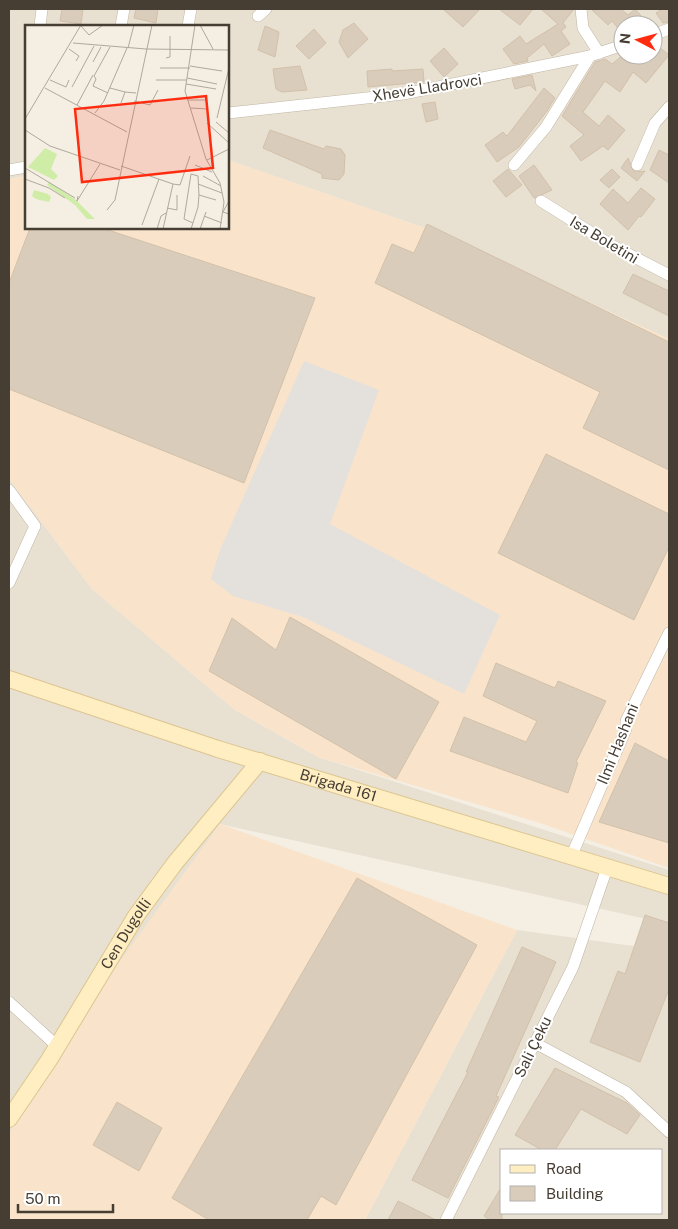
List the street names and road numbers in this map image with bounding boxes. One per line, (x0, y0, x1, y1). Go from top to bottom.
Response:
street label: Xhevë Lladrovci (371, 70, 483, 105)
street label: Isa Boletini (567, 213, 642, 267)
street label: Ilmi Hashani (594, 701, 641, 787)
street label: Brigada 161 (298, 765, 379, 805)
street label: Cen Dugolli (97, 895, 154, 972)
street label: Sali Çeku (510, 1013, 555, 1080)

